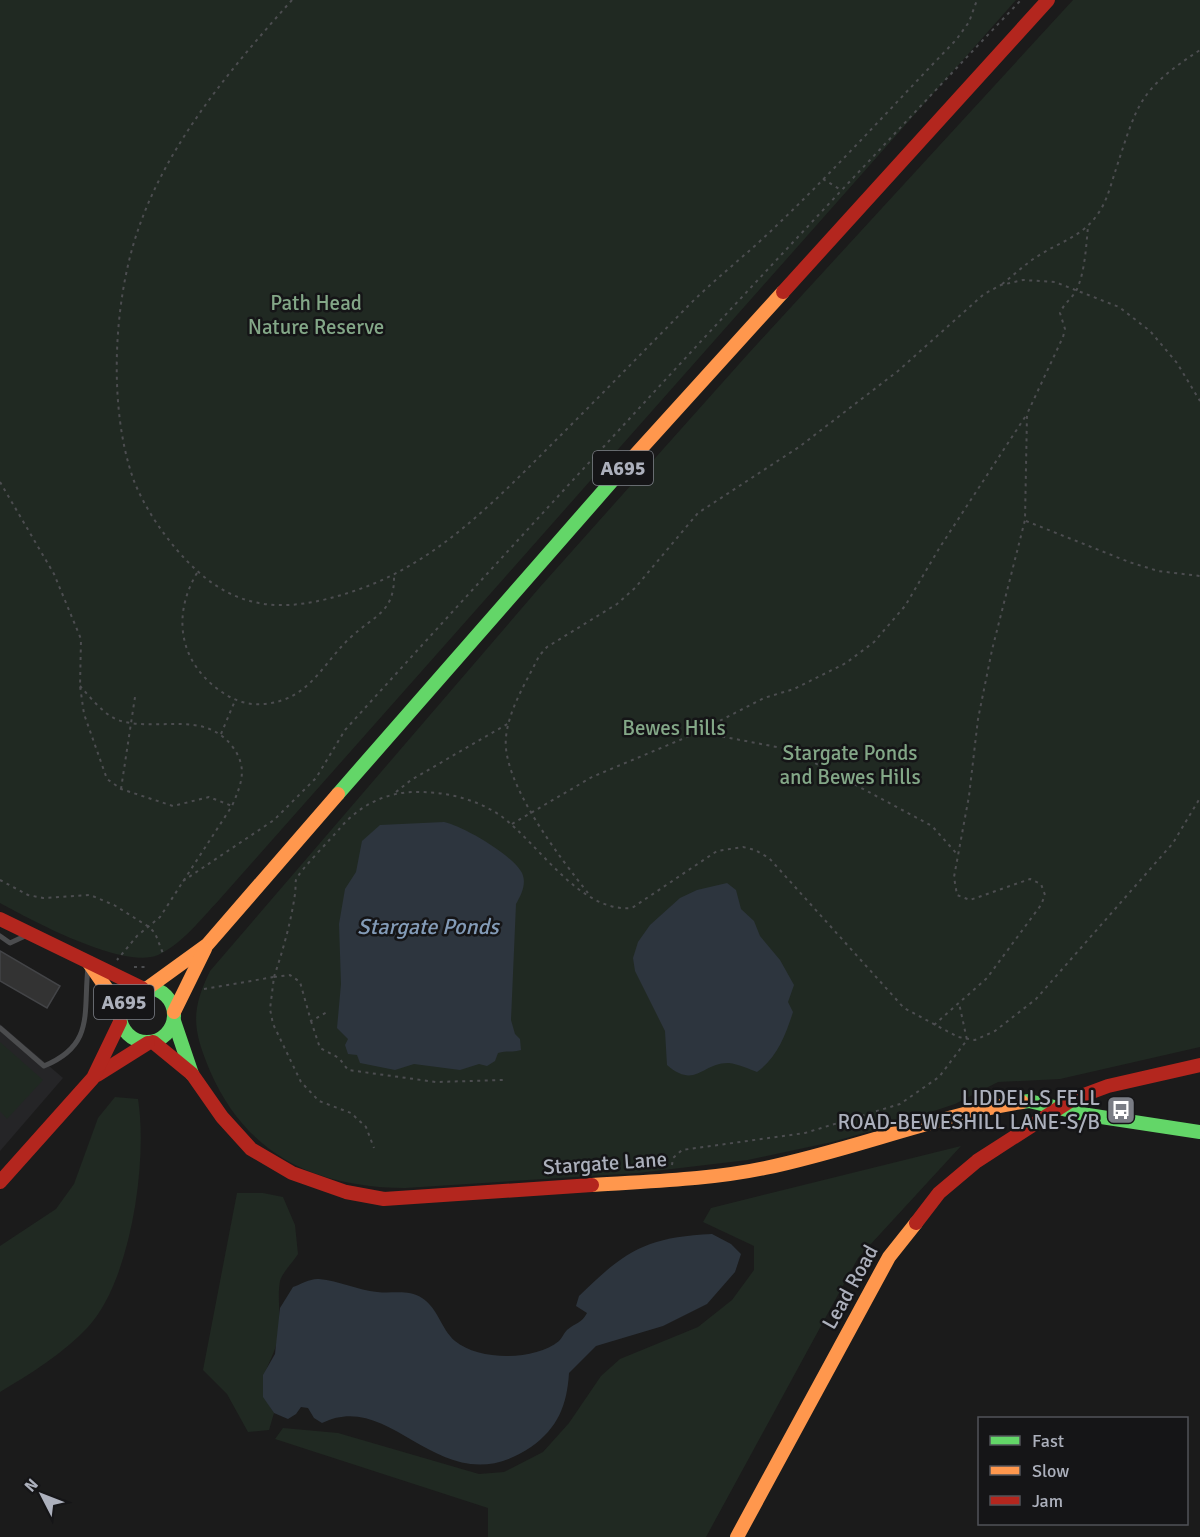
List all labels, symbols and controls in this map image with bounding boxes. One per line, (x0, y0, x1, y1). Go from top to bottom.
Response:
park label: Path Head Nature Reserve (248, 290, 384, 340)
road number: A695 (593, 451, 653, 485)
park label: Bewes Hills (622, 715, 726, 741)
park label: Stargate Ponds and Bewes Hills (779, 740, 921, 790)
water label: Stargate Ponds (357, 913, 501, 940)
road number: A695 (94, 985, 154, 1019)
place label: LIDDELLS FELL ROAD-BEWESHILL LANE-S/B (838, 1085, 1100, 1135)
bus stop icon: LIDDELLS FELL ROAD-BEWESHILL LANE-S/B (1105, 1094, 1137, 1126)
street label: Stargate Lane (542, 1146, 668, 1180)
street label: Lead Road (816, 1240, 884, 1334)
legend (978, 1417, 1188, 1525)
text: Fast (1032, 1430, 1064, 1452)
text: Slow (1032, 1460, 1069, 1482)
north arrow (12, 1465, 72, 1525)
text: N (20, 1475, 43, 1496)
text: Jam (1032, 1490, 1063, 1512)

